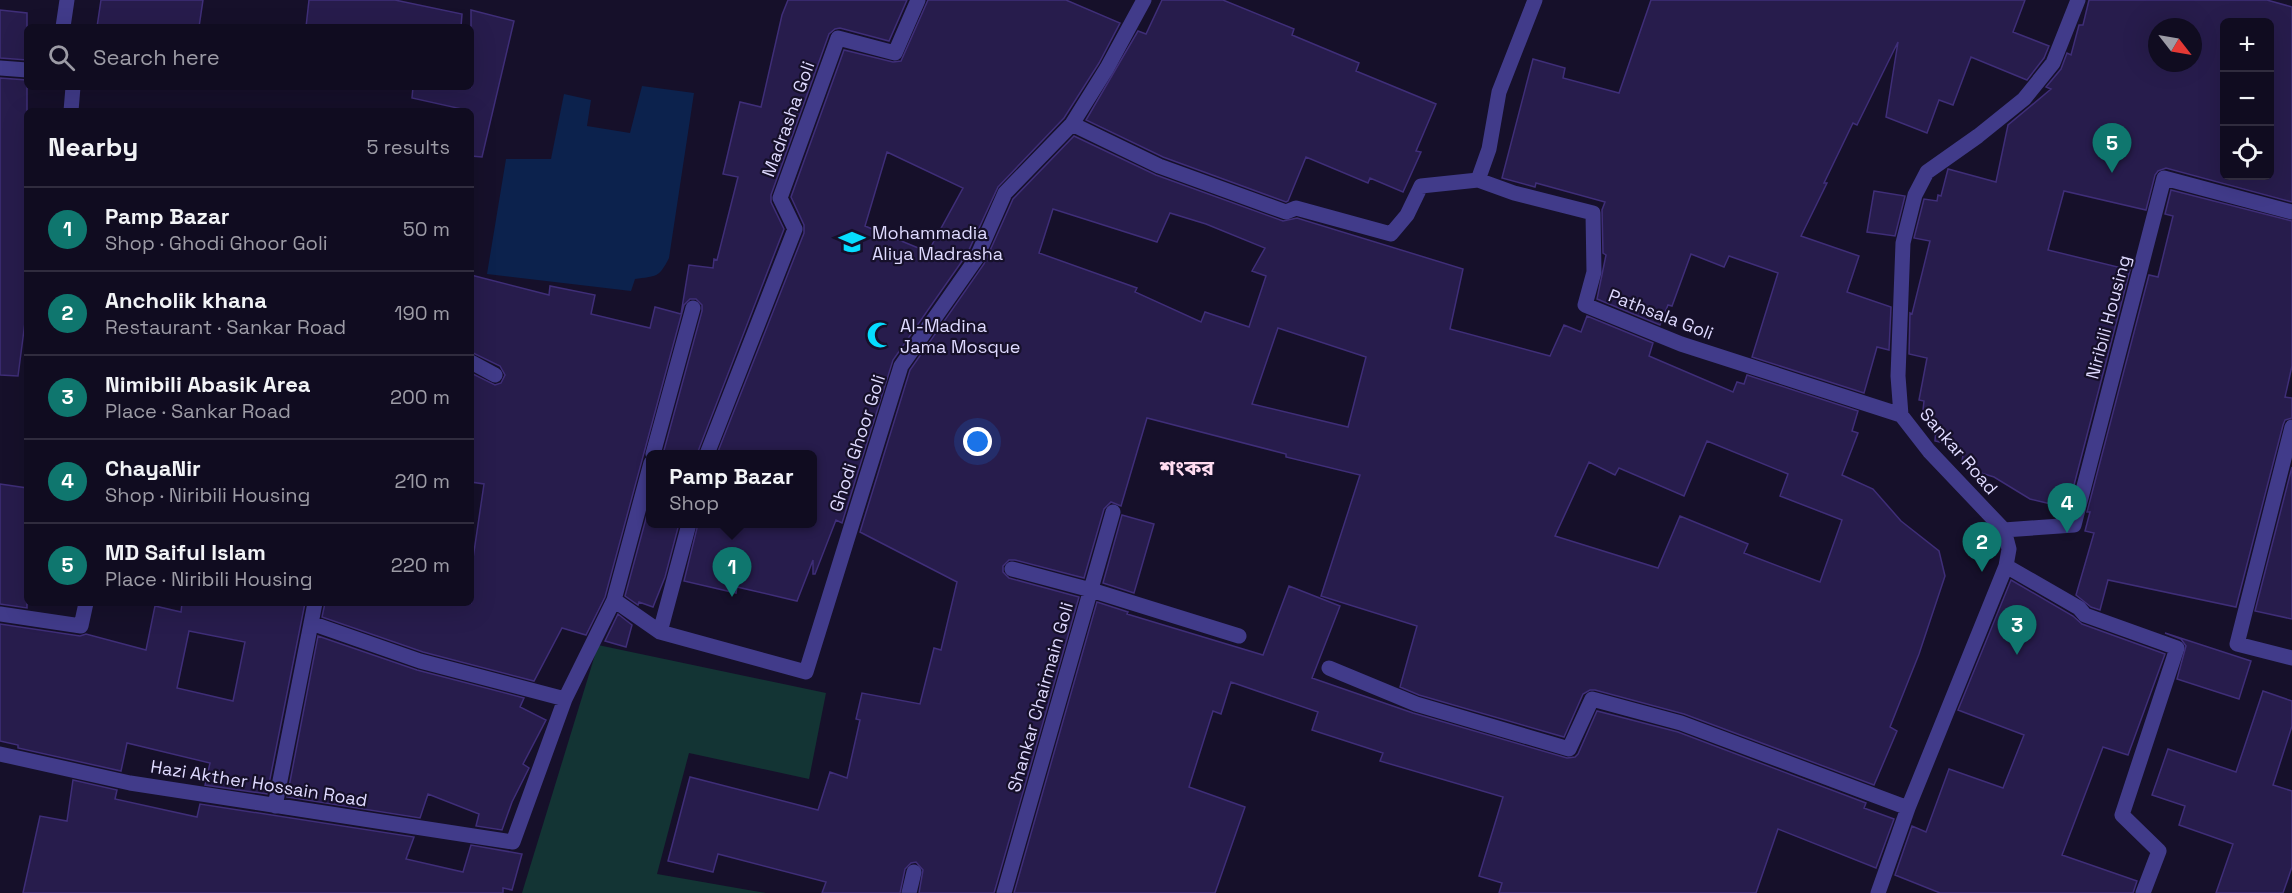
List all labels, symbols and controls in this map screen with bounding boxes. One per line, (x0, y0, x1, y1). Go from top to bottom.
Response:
north arrow (2148, 18, 2202, 72)
map controls (2220, 18, 2274, 180)
button: + (2220, 18, 2274, 72)
search box (24, 24, 474, 90)
icon: search (45, 41, 78, 74)
text: Search here (93, 43, 220, 71)
street label: Madrasha Goli (756, 58, 820, 180)
button: − (2220, 72, 2274, 126)
pin: 5 (2092, 124, 2132, 173)
button: locate (2220, 126, 2274, 180)
text: Nearby (48, 130, 138, 164)
text: 5 results (366, 134, 450, 160)
text: Pamp Bazar (105, 202, 229, 230)
text: 1 (63, 216, 72, 242)
text: 50 m (403, 216, 450, 242)
place label: Mohammadia Aliya Madrasha (872, 221, 1003, 265)
school or university icon: Mohammadia Aliya Madrasha (837, 227, 867, 257)
text: Shop · Ghodi Ghoor Goli (105, 230, 328, 256)
street label: Niribili Housing (2080, 252, 2136, 382)
street label: Pathsala Goli (1605, 283, 1717, 345)
text: Ancholik khana (105, 286, 267, 314)
text: 2 (62, 300, 73, 326)
text: 190 m (394, 300, 450, 326)
text: Restaurant · Sankar Road (105, 314, 346, 340)
place label: Al-Madina Jama Mosque (900, 314, 1020, 358)
mosque icon: Al-Madina Jama Mosque (865, 320, 895, 350)
text: Nimibili Abasik Area (105, 370, 311, 398)
street label: Ghodi Ghoor Goli (824, 371, 890, 515)
text: 3 (61, 384, 74, 410)
text: 200 m (390, 384, 450, 410)
text: Place · Sankar Road (105, 398, 291, 424)
street label: Sankar Road (1915, 403, 2003, 499)
your location (963, 427, 992, 456)
popup (646, 450, 817, 528)
text: ChayaNir (105, 454, 201, 482)
district label: শংকর (1159, 454, 1214, 481)
text: Pamp Bazar (669, 462, 794, 490)
text: 4 (61, 468, 74, 494)
text: 210 m (394, 468, 450, 494)
text: Shop · Niribili Housing (105, 482, 310, 508)
pin: 4 (2048, 484, 2086, 533)
text: Shop (669, 490, 719, 516)
pin: 2 (1962, 522, 2002, 572)
text: MD Saiful Islam (105, 538, 266, 566)
pin: 1 (712, 548, 752, 597)
text: 5 (62, 552, 74, 578)
text: 220 m (391, 552, 450, 578)
text: Place · Niribili Housing (105, 566, 313, 592)
street label: Shankar Chairmain Goli (1002, 599, 1078, 795)
pin: 3 (1998, 606, 2036, 655)
street label: Hazi Akther Hossain Road (149, 754, 369, 812)

